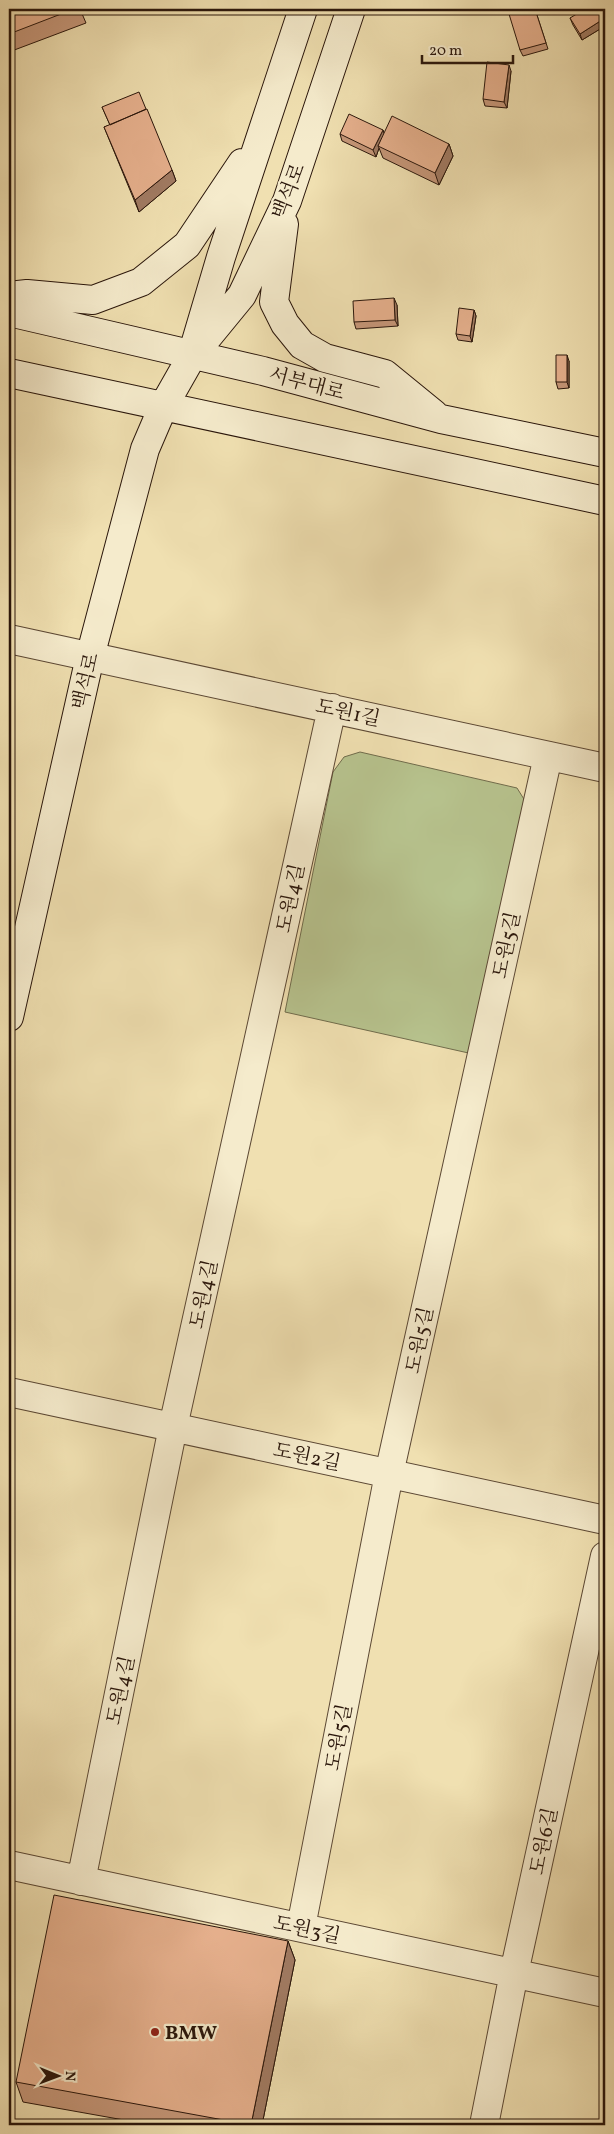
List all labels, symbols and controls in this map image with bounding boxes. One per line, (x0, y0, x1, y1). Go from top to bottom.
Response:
scale bar (422, 32, 513, 64)
text: 20 m (429, 41, 462, 62)
street label: 백석로 (266, 160, 313, 224)
street label: 서부대로 (266, 361, 347, 408)
street label: 백석로 (67, 650, 107, 713)
street label: 도원1길 (313, 693, 383, 734)
street label: 도원4길 (271, 861, 313, 936)
street label: 도원5길 (487, 909, 529, 981)
street label: 도원4길 (184, 1257, 226, 1332)
street label: 도원5길 (400, 1304, 442, 1376)
street label: 도원2길 (270, 1437, 343, 1479)
street label: 도원4길 (101, 1653, 143, 1728)
street label: 도원5길 (320, 1702, 360, 1773)
street label: 도원6길 (524, 1805, 566, 1878)
street label: 도원3길 (270, 1910, 343, 1952)
place label: BMW (165, 2020, 217, 2048)
marker: BMW (149, 2026, 161, 2038)
north arrow (32, 2052, 82, 2102)
text: N (60, 2071, 79, 2081)

